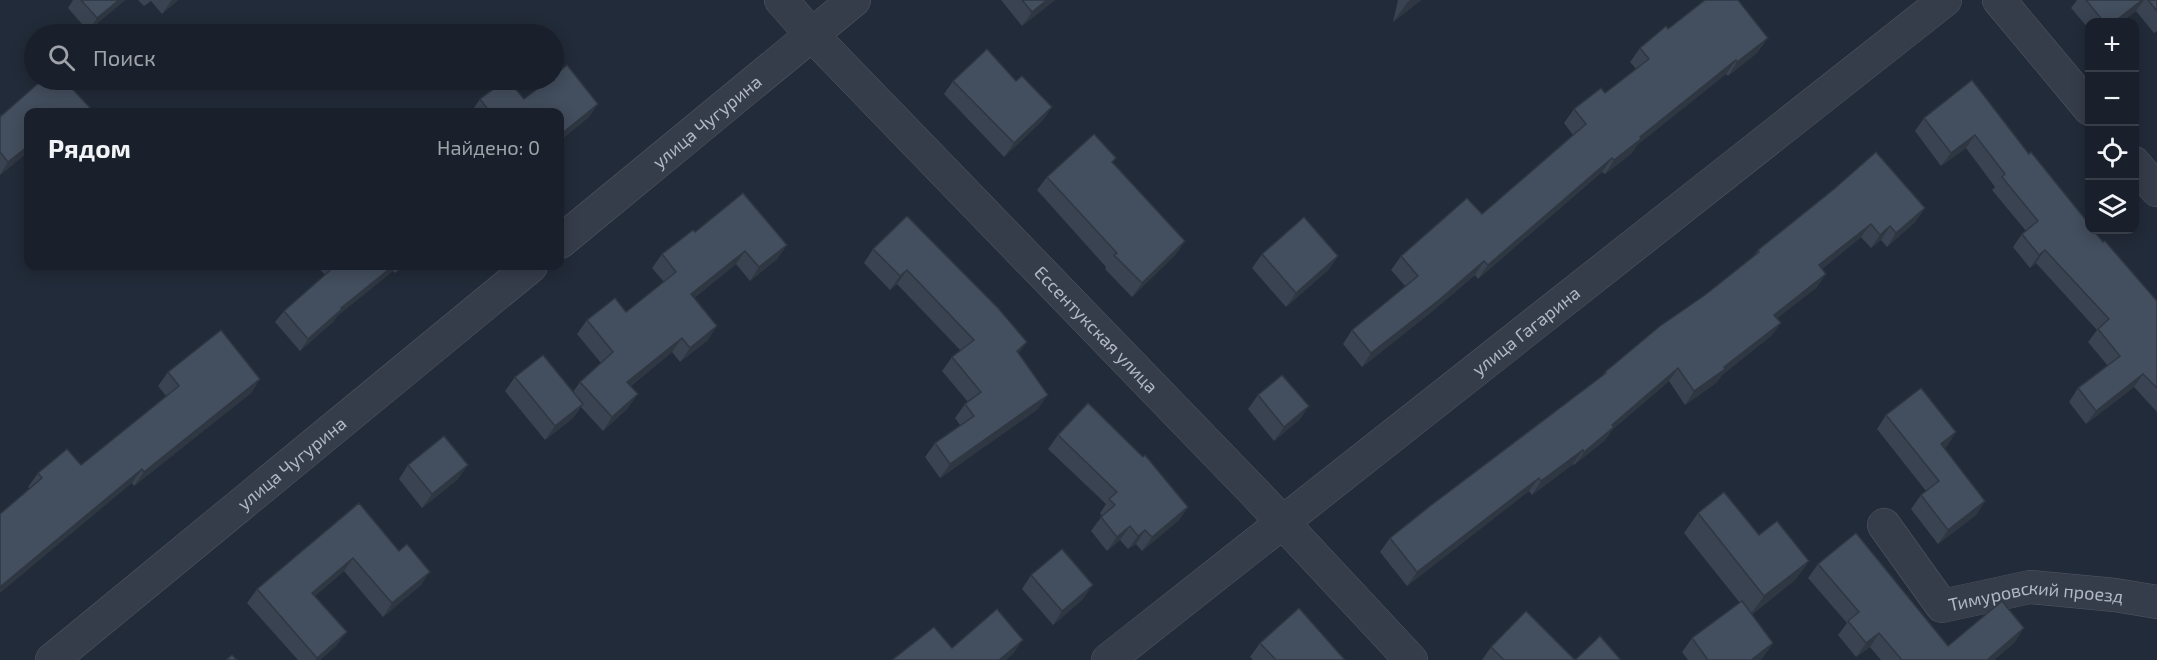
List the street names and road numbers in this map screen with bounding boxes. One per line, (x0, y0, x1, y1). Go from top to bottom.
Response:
street label: улица Чугурина (648, 70, 766, 173)
street label: Ессентукская улица (1030, 261, 1163, 397)
street label: улица Гагарина (1467, 281, 1584, 380)
street label: улица Чугурина (232, 412, 350, 514)
street label: Тимуровский проезд (1946, 576, 2125, 615)

